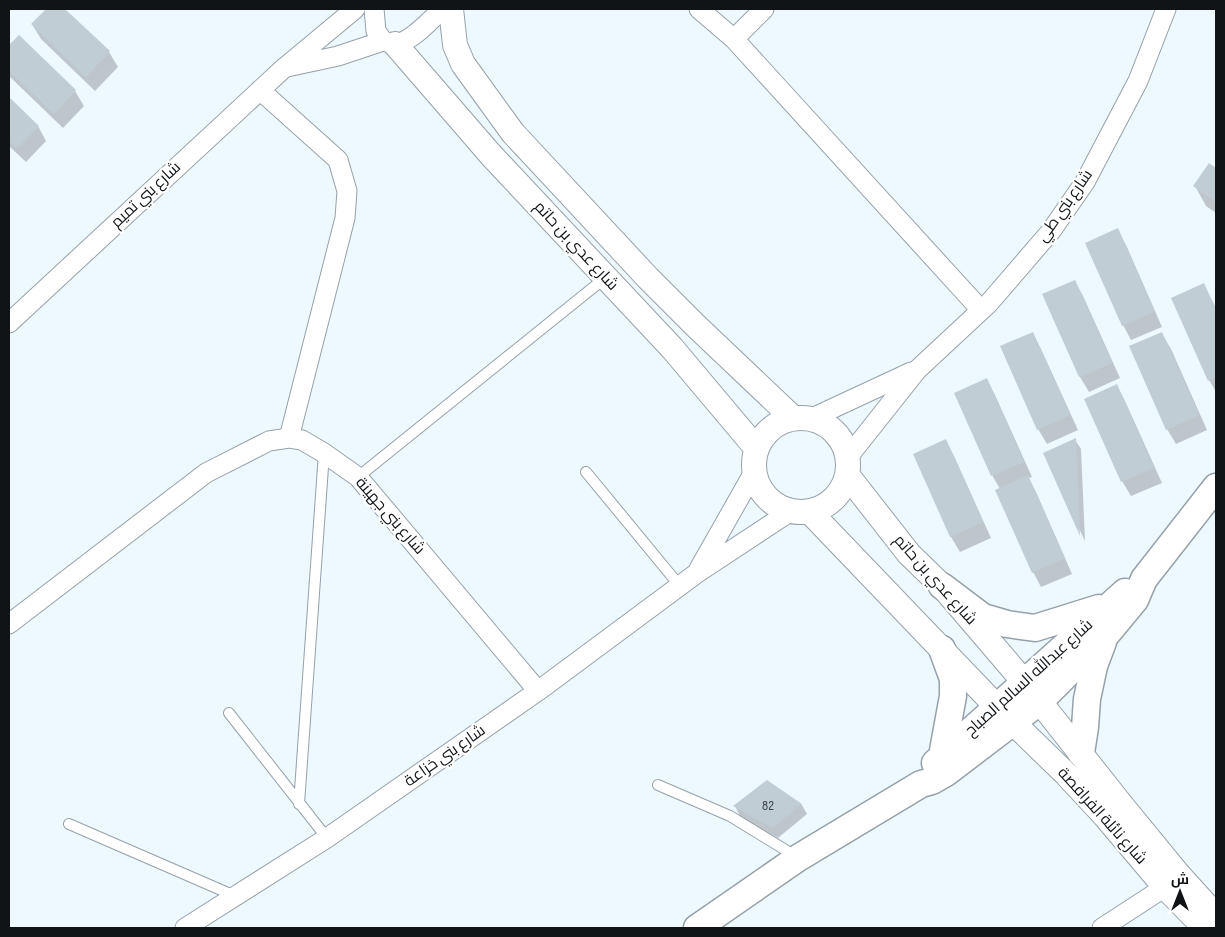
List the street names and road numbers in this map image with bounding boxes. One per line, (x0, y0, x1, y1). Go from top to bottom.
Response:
street label: شارع بني تميم (107, 158, 187, 234)
street label: شارع بني طي (1033, 166, 1099, 248)
street label: شارع عدي بن حاتم (528, 198, 622, 297)
street label: شارع بني جهينة (349, 473, 429, 561)
street label: شارع عدي بن حاتم (887, 531, 980, 631)
street label: شارع عبدالله السالم الصباح (960, 614, 1098, 741)
street label: شارع بني خزاعة (401, 721, 491, 793)
street label: شارع نائلة الفرافصة (1053, 764, 1151, 869)

